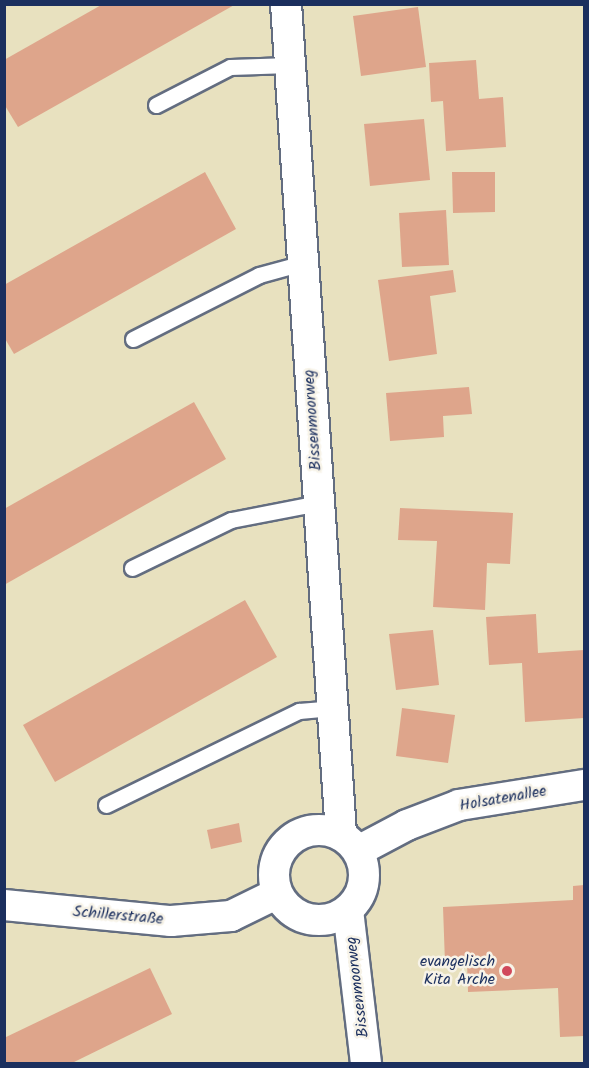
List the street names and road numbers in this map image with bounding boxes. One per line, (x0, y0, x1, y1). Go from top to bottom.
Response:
street label: Bissenmoorweg (300, 369, 326, 471)
street label: Holsatenallee (458, 782, 548, 816)
street label: Schillerstraße (72, 902, 164, 930)
street label: Bissenmoorweg (342, 935, 374, 1039)

